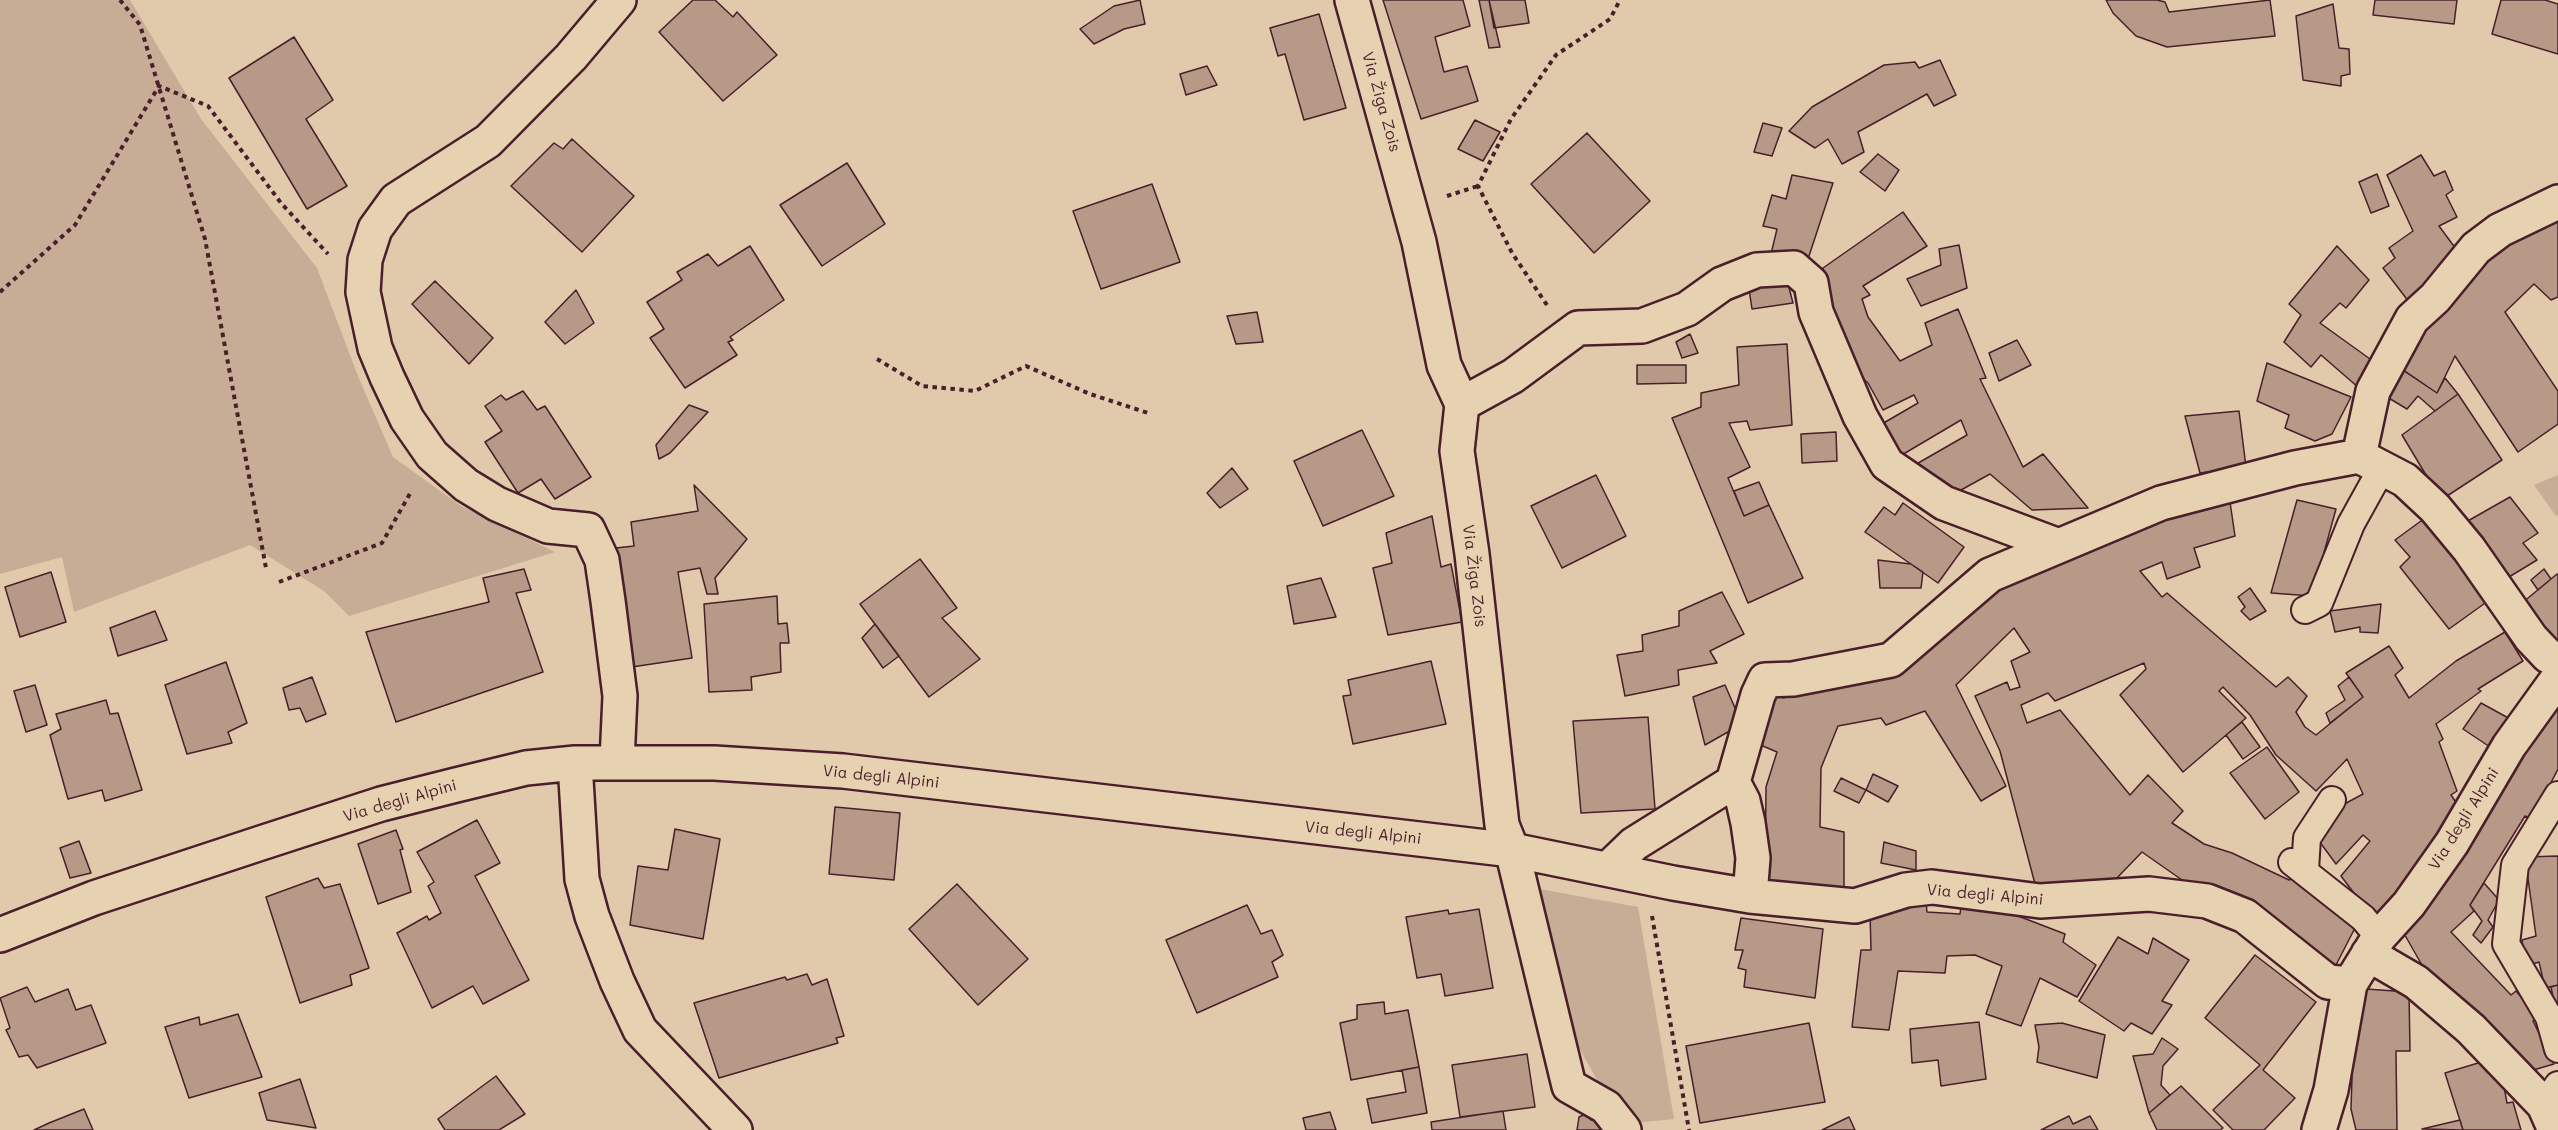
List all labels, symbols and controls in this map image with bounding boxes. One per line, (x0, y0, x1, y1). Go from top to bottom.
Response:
street label: Via Žiga Zois (1358, 50, 1404, 154)
street label: Via Žiga Zois (1458, 524, 1490, 628)
street label: Via degli Alpini (822, 761, 940, 793)
street label: Via degli Alpini (2425, 764, 2503, 874)
street label: Via degli Alpini (341, 776, 459, 826)
street label: Via degli Alpini (1304, 817, 1422, 849)
street label: Via degli Alpini (1926, 880, 2044, 910)

